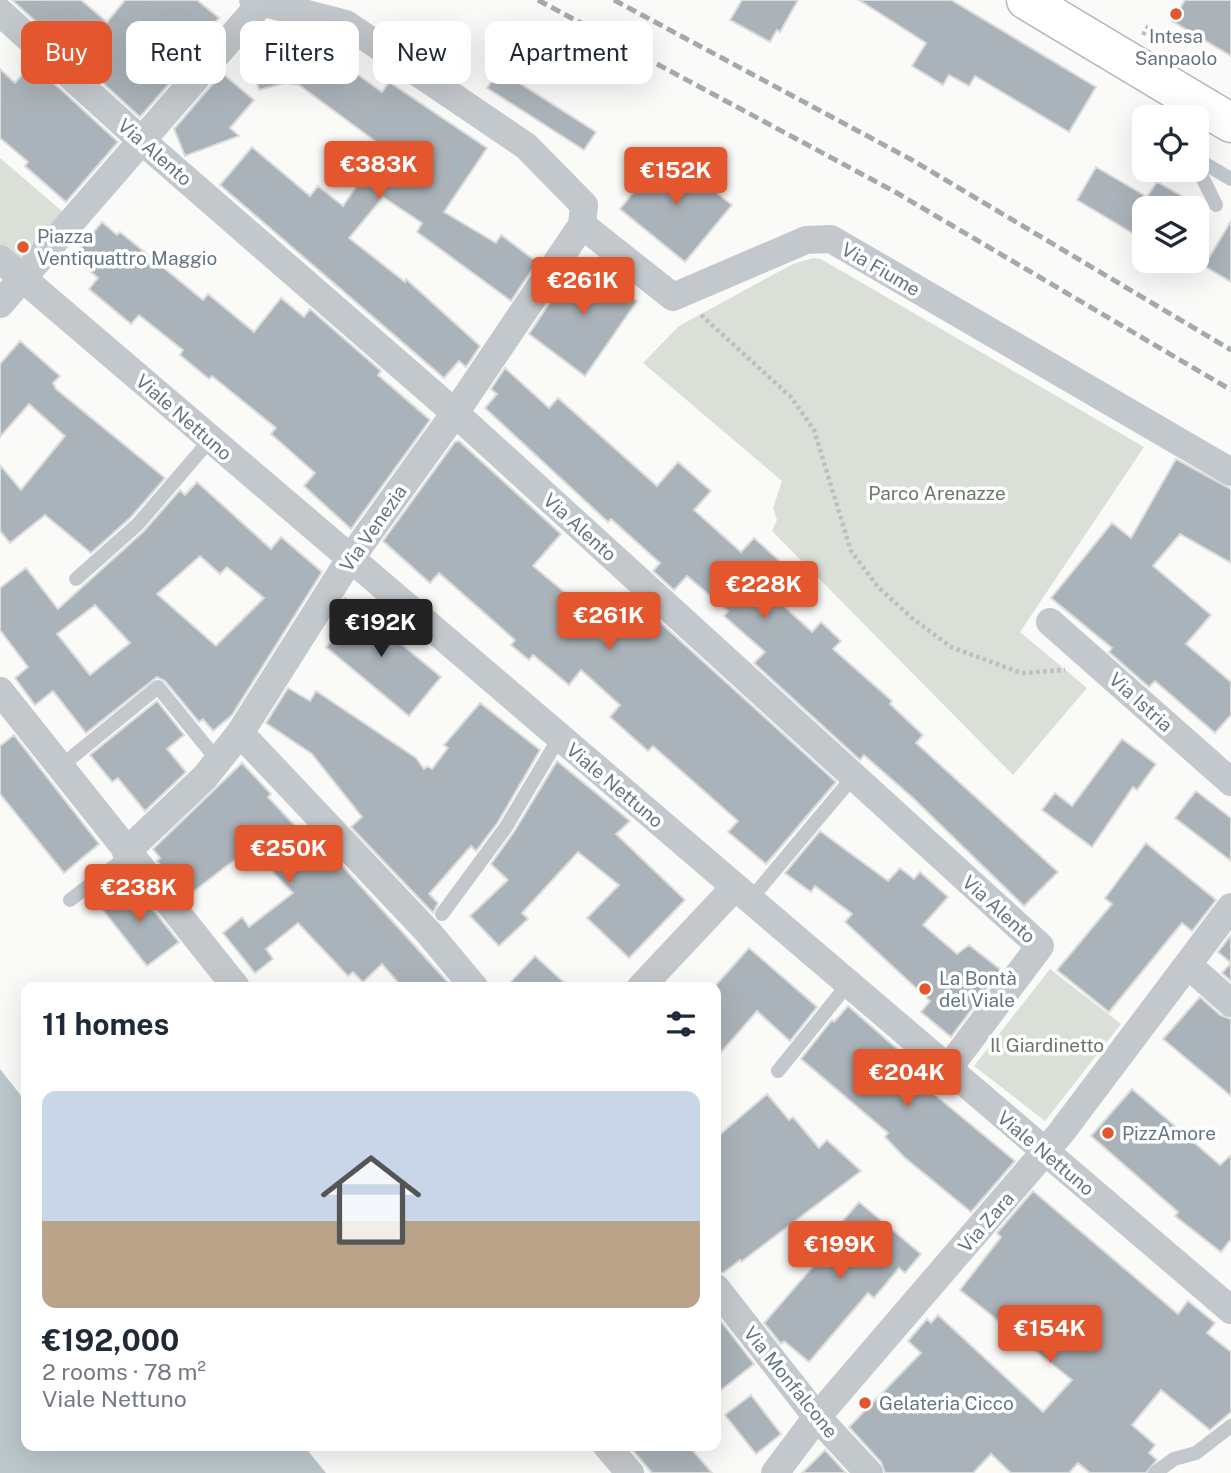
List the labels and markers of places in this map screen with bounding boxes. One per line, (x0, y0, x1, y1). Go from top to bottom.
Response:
marker: Intesa Sanpaolo (1168, 6, 1184, 22)
place label: Intesa Sanpaolo (1135, 25, 1217, 69)
pin: €383K (330, 142, 428, 201)
pin: €152K (627, 148, 725, 207)
place label: Piazza Ventiquattro Maggio (37, 225, 217, 269)
marker: Piazza Ventiquattro Maggio (15, 239, 31, 255)
pin: €261K (534, 258, 632, 317)
pin: €228K (715, 562, 813, 621)
pin: €261K (560, 592, 658, 652)
pin: €192K (332, 600, 430, 659)
pin: €250K (240, 826, 338, 885)
pin: €238K (90, 864, 188, 924)
place label: La Bontà del Viale (939, 967, 1017, 1011)
marker: La Bontà del Viale (917, 981, 933, 997)
pin: €204K (858, 1050, 956, 1109)
place label: PizzAmore (1122, 1122, 1216, 1144)
marker: PizzAmore (1100, 1125, 1116, 1141)
pin: €199K (791, 1222, 889, 1281)
pin: €154K (1001, 1306, 1099, 1365)
place label: Gelateria Cicco (879, 1392, 1014, 1414)
marker: Gelateria Cicco (857, 1395, 873, 1411)

